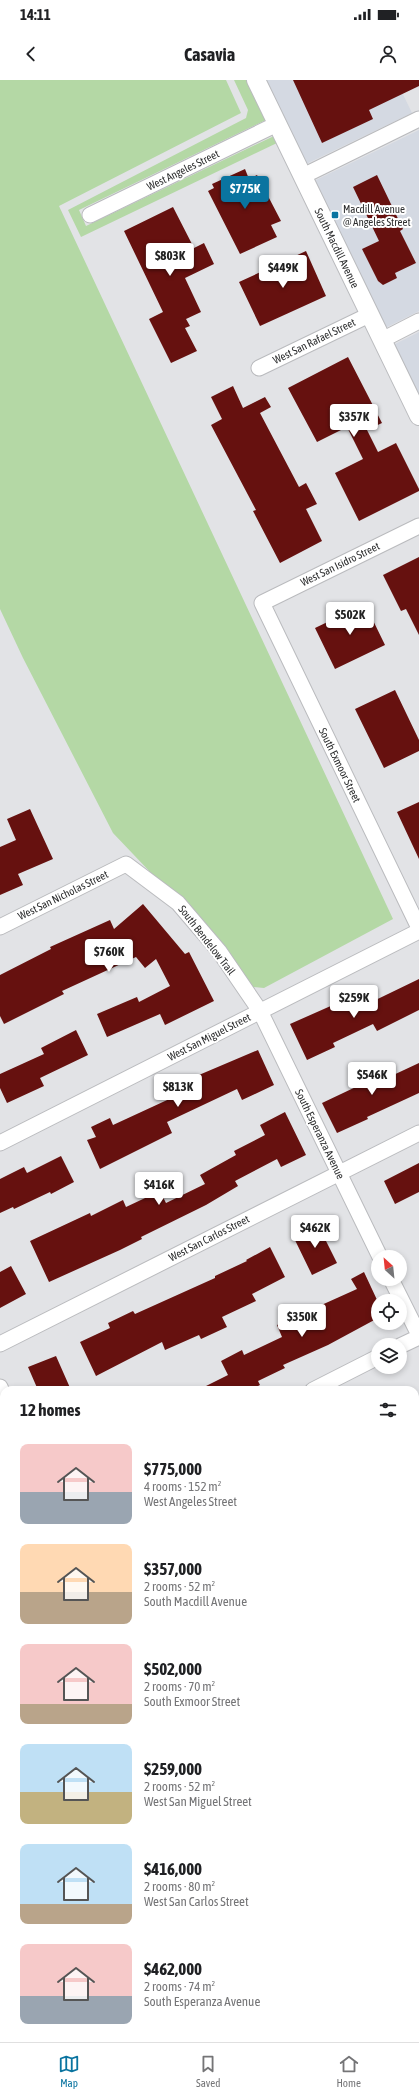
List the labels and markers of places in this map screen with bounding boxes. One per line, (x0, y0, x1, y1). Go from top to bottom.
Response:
pin: $775K (217, 176, 273, 210)
place label: Macdill Avenue @ Angeles Street (343, 203, 411, 228)
marker: Macdill Avenue @ Angeles Street (330, 210, 340, 220)
pin: $803K (142, 243, 198, 277)
pin: $449K (255, 255, 311, 289)
pin: $357K (326, 404, 382, 438)
pin: $502K (322, 602, 378, 636)
pin: $760K (81, 939, 137, 973)
pin: $259K (326, 985, 382, 1019)
pin: $546K (344, 1062, 400, 1096)
pin: $813K (150, 1074, 206, 1108)
pin: $416K (131, 1172, 187, 1206)
pin: $462K (287, 1215, 343, 1249)
pin: $350K (274, 1304, 330, 1338)

